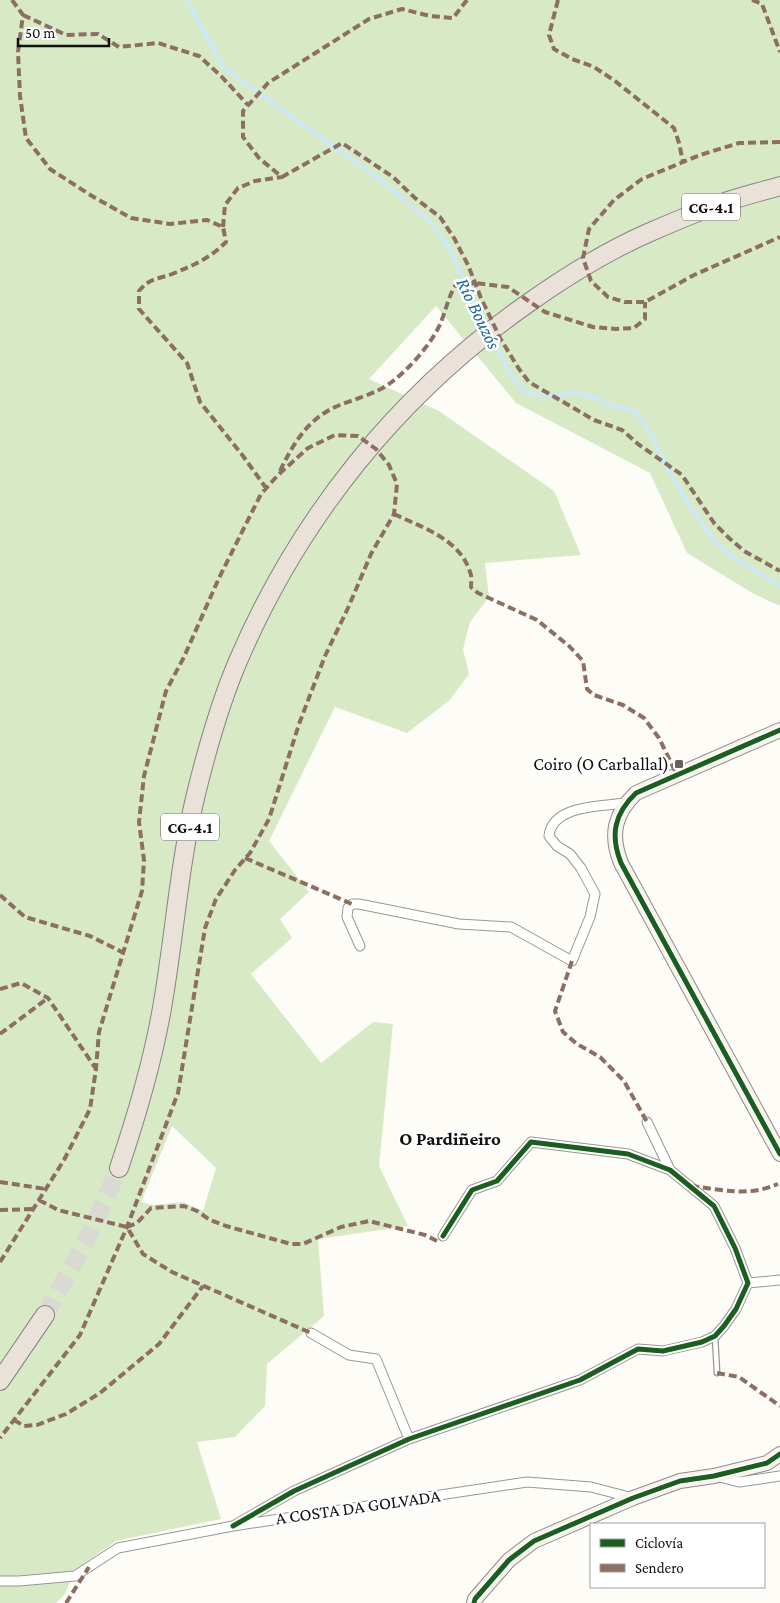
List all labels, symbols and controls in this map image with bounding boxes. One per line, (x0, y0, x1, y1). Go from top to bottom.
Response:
scale bar (18, 15, 109, 47)
text: 50 m (25, 25, 55, 41)
road number: CG-4.1 (682, 193, 740, 220)
water label: Río Bouzós (452, 274, 505, 352)
place label: Coiro (O Carballal) (533, 754, 669, 775)
marker: Coiro (O Carballal) (673, 758, 685, 770)
road number: CG-4.1 (161, 814, 219, 840)
district label: O Pardiñeiro (399, 1128, 501, 1149)
street label: A COSTA DA GOLVADA (274, 1485, 443, 1528)
legend (590, 1523, 765, 1588)
text: Ciclovía (635, 1535, 683, 1551)
text: Sendero (635, 1560, 684, 1576)

